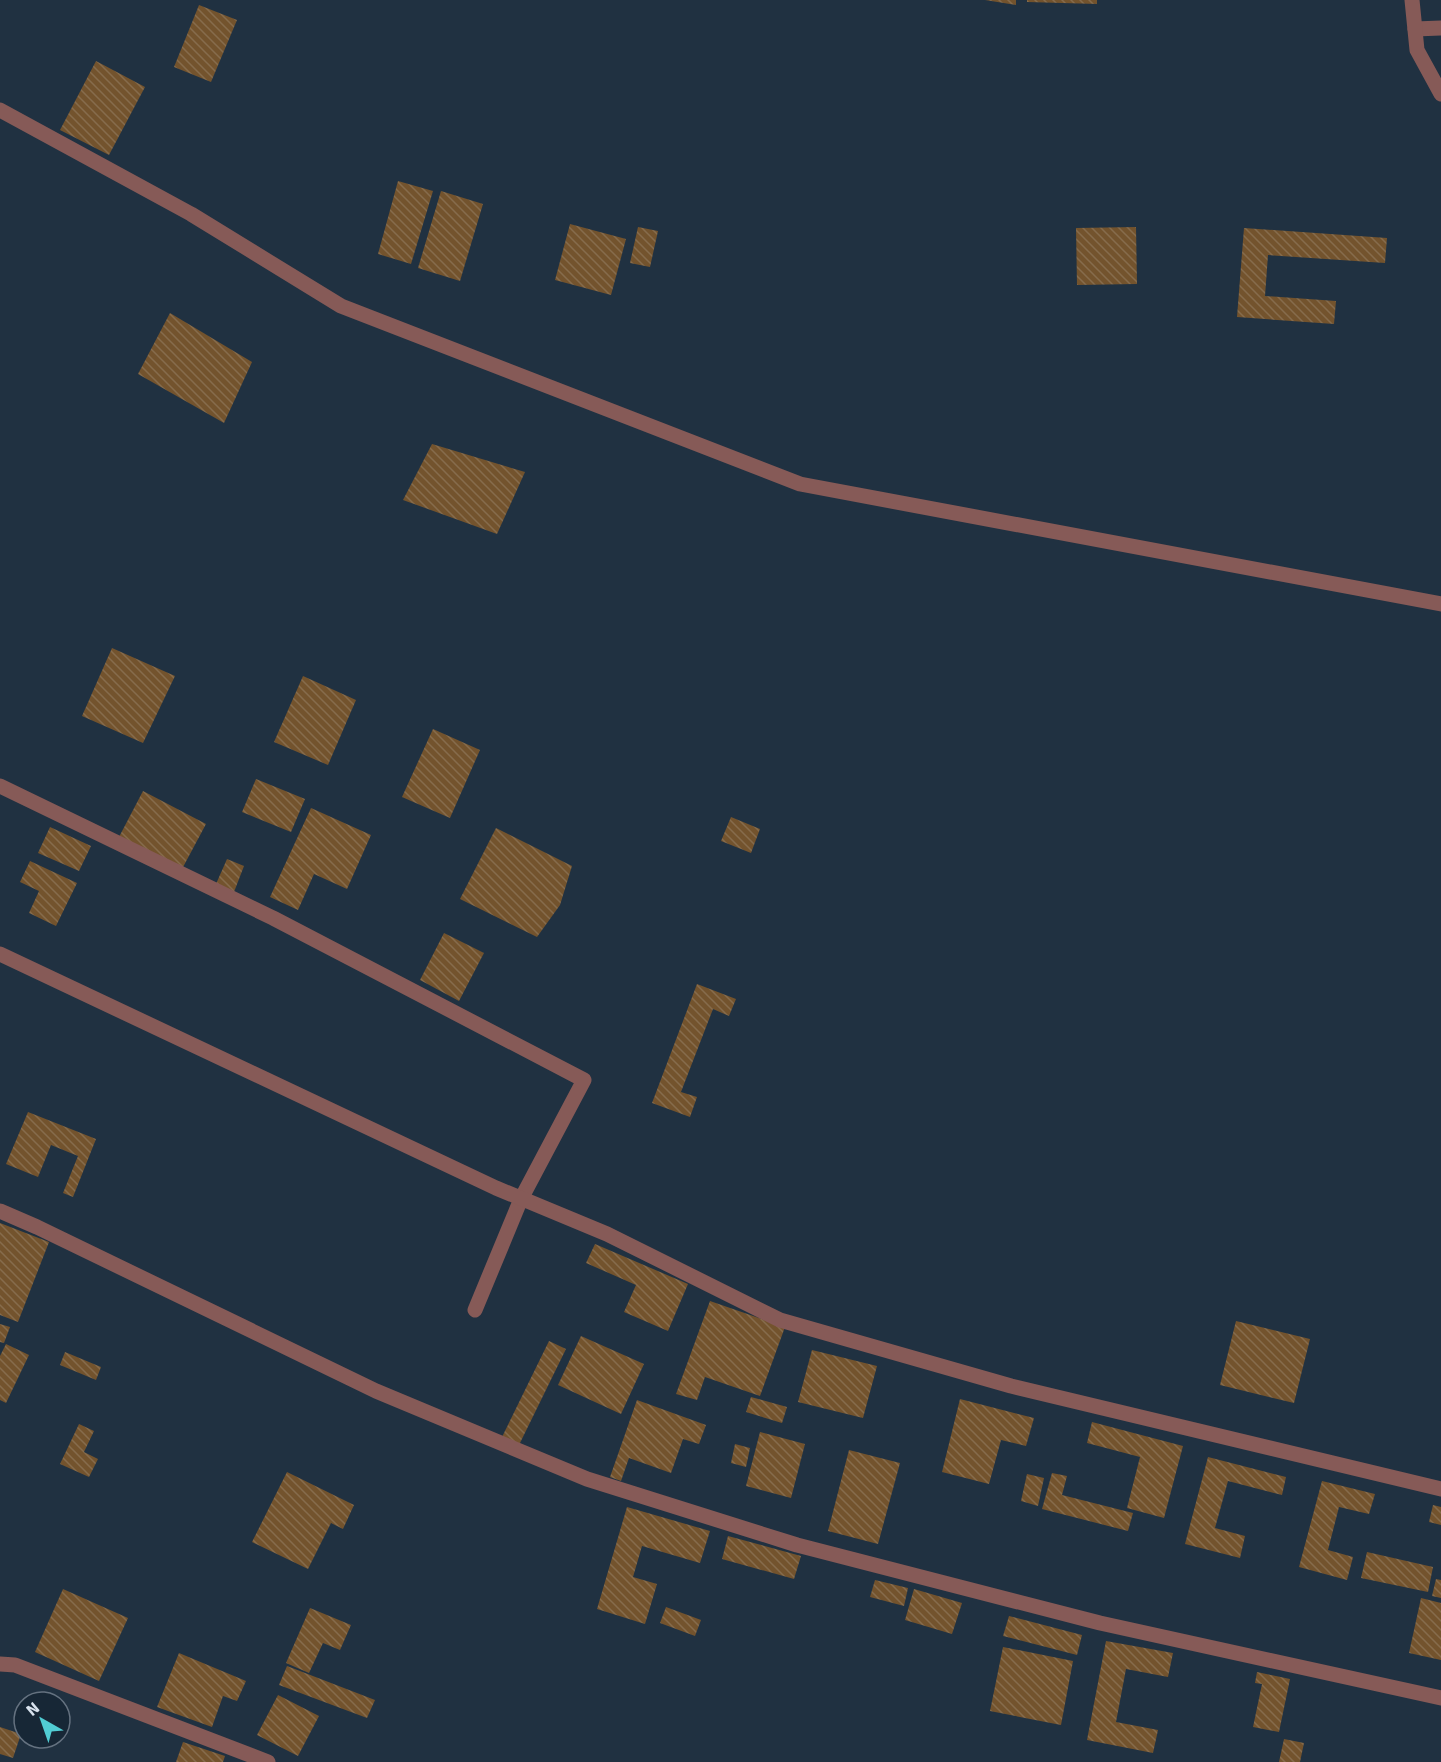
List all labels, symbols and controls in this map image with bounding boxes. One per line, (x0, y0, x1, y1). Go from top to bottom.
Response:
north arrow (12, 1690, 72, 1750)
text: N (22, 1698, 44, 1721)

